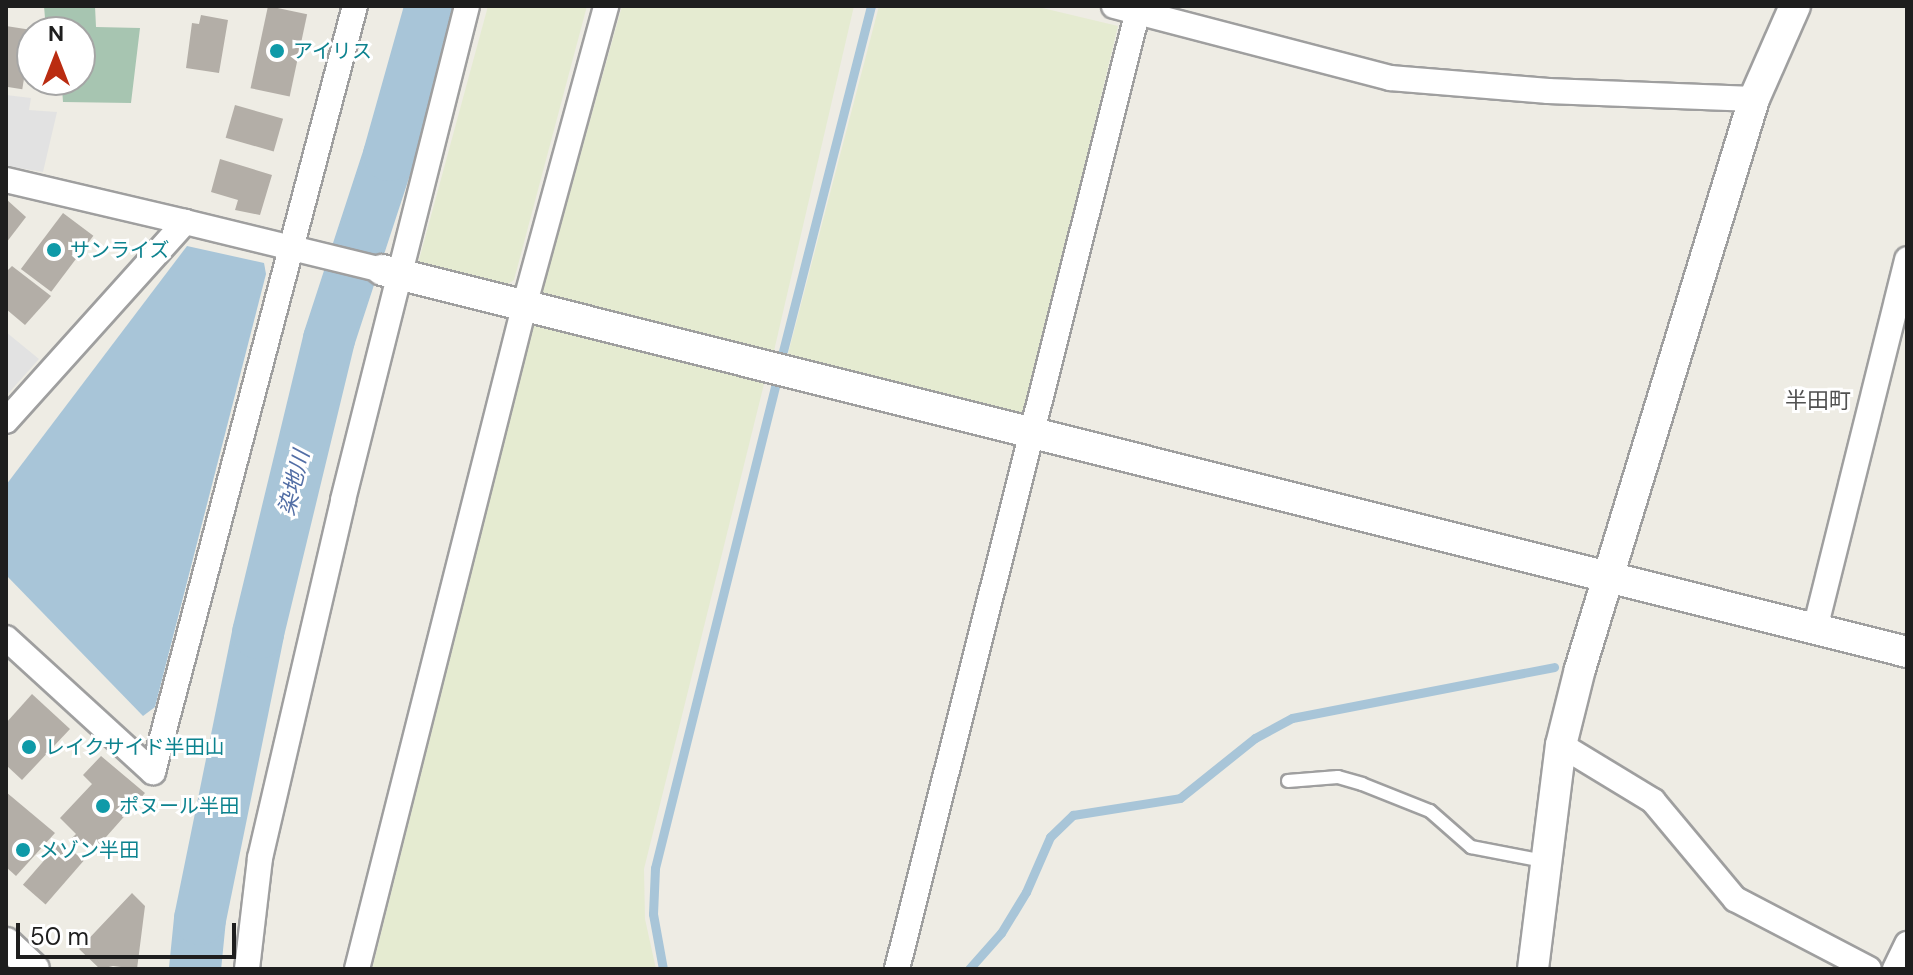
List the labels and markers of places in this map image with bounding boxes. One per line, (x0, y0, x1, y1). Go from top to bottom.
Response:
place label: アイリス (293, 39, 373, 63)
marker: アイリス (268, 42, 286, 60)
place label: サンライズ (70, 238, 170, 262)
marker: サンライズ (45, 241, 63, 259)
place label: レイクサイド半田山 (45, 735, 225, 759)
marker: レイクサイド半田山 (20, 738, 38, 756)
place label: ポヌール半田 (119, 794, 239, 818)
marker: ポヌール半田 (94, 797, 112, 815)
place label: メゾン半田 (39, 838, 139, 862)
marker: メゾン半田 (14, 841, 32, 859)

